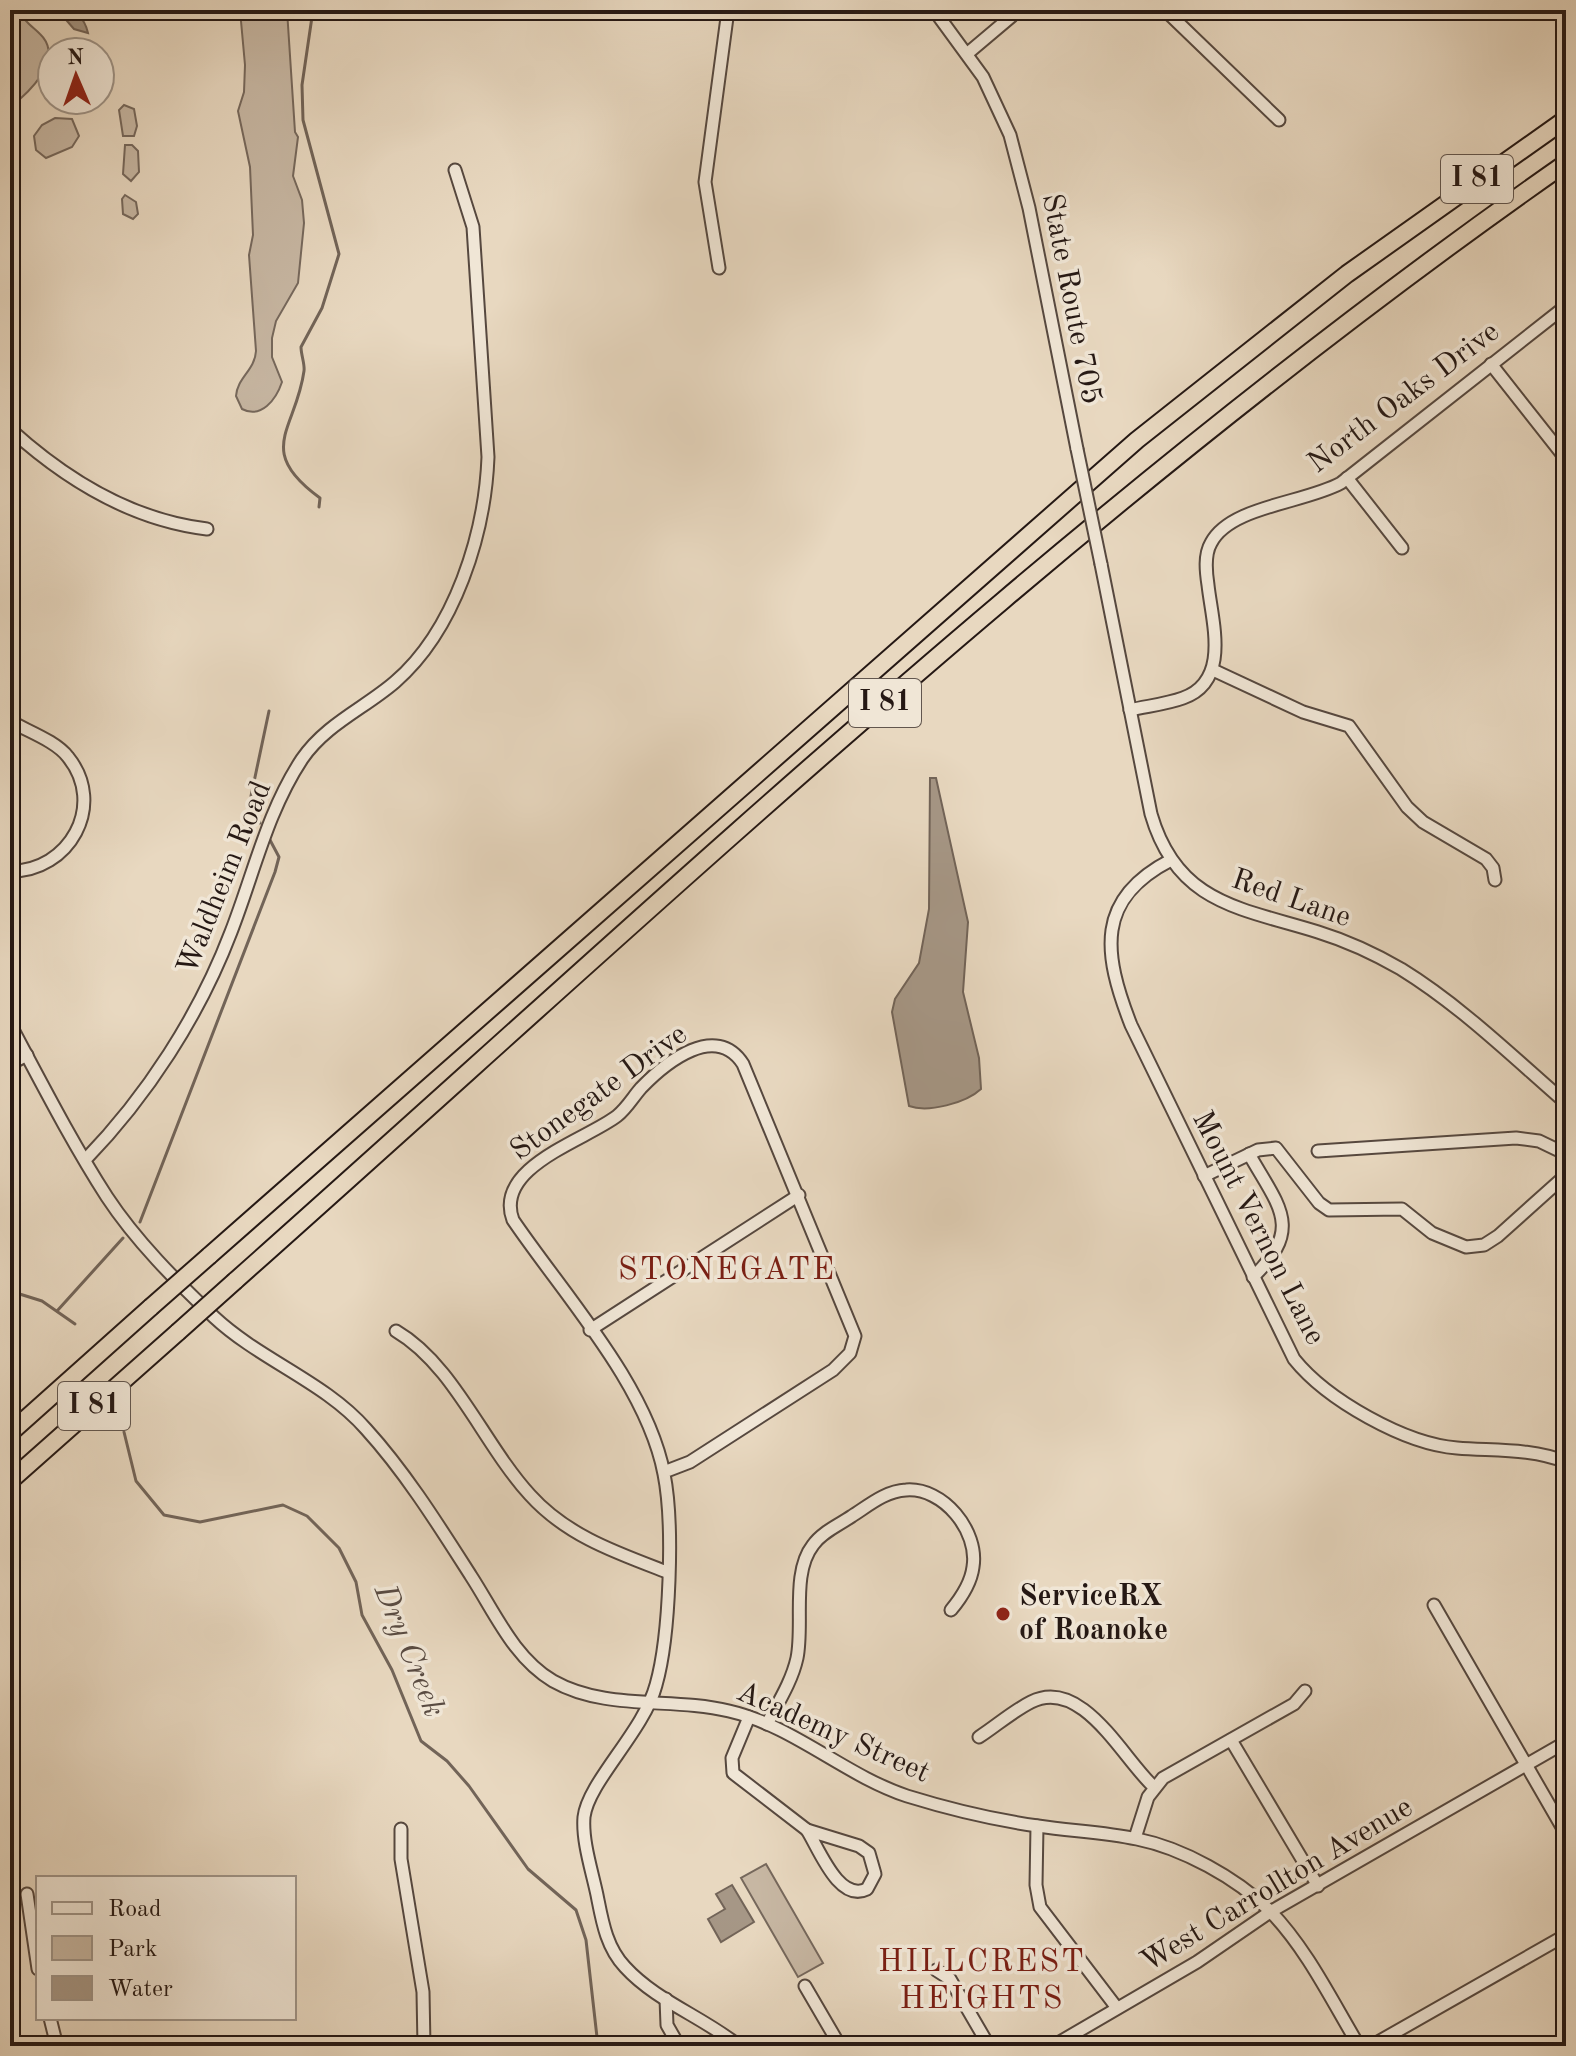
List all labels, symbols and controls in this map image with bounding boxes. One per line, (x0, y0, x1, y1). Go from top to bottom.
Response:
north arrow (36, 36, 116, 116)
text: N (67, 47, 84, 69)
road number: I 81 (1441, 155, 1513, 203)
street label: State Route 705 (1036, 191, 1106, 407)
street label: North Oaks Drive (1303, 317, 1505, 479)
road number: I 81 (849, 679, 921, 727)
street label: Waldheim Road (173, 777, 277, 979)
street label: Red Lane (1227, 865, 1355, 933)
street label: Stonegate Drive (505, 1019, 693, 1167)
street label: Mount Vernon Lane (1186, 1106, 1330, 1350)
district label: STONEGATE (618, 1255, 836, 1287)
road number: I 81 (58, 1382, 130, 1430)
water label: Dry Creek (367, 1579, 449, 1722)
place label: ServiceRX of Roanoke (1019, 1582, 1168, 1646)
marker: ServiceRX of Roanoke (994, 1605, 1012, 1623)
street label: Academy Street (732, 1677, 934, 1789)
street label: West Carrollton Avenue (1136, 1792, 1418, 1978)
legend (36, 1876, 296, 2020)
text: Road (108, 1898, 161, 1922)
text: Park (108, 1938, 157, 1962)
district label: HILLCREST HEIGHTS (878, 1947, 1086, 2016)
text: Water (108, 1978, 173, 2002)

